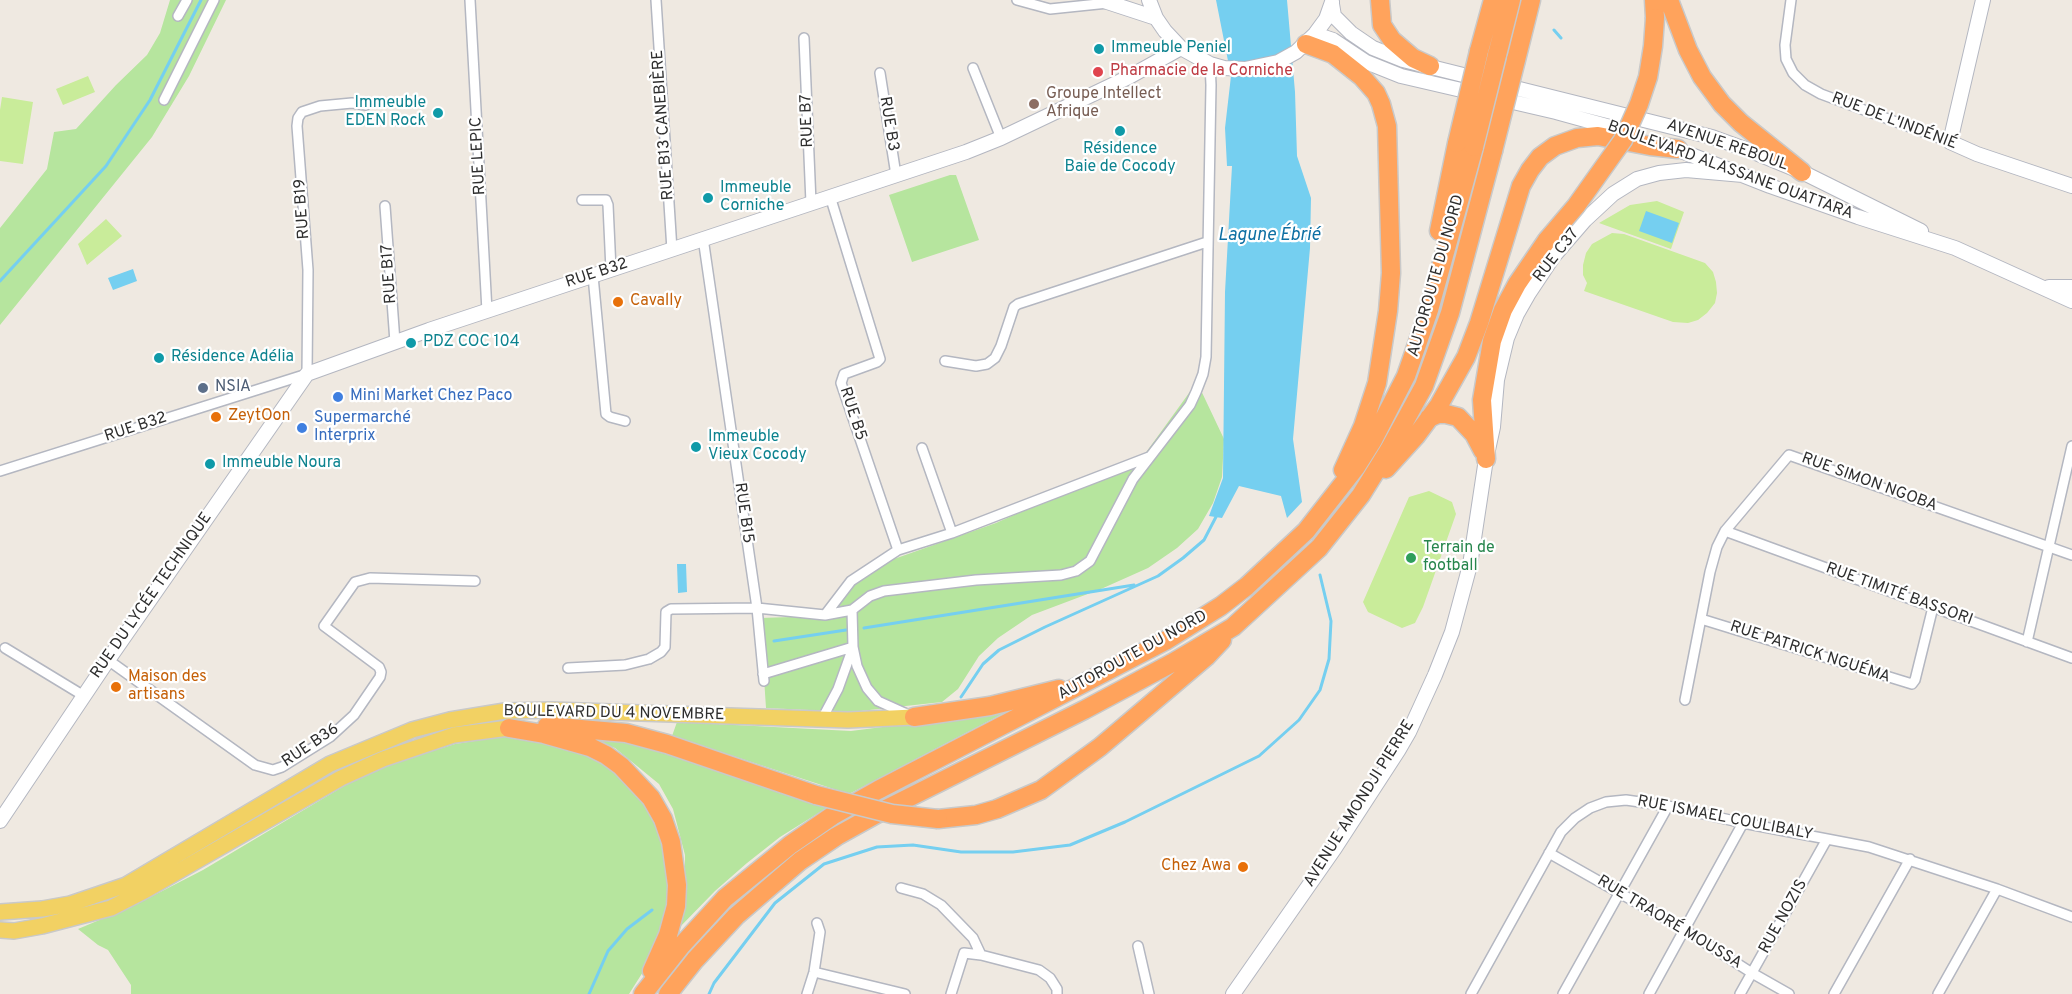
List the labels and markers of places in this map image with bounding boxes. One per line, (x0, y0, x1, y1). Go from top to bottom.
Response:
place label: Immeuble Peniel (1111, 39, 1231, 59)
marker: Immeuble Peniel (1092, 42, 1106, 56)
place label: Pharmacie de la Corniche (1110, 62, 1293, 82)
marker: Pharmacie de la Corniche (1091, 65, 1105, 79)
place label: Groupe Intellect Afrique (1046, 85, 1161, 123)
place label: Immeuble EDEN Rock (345, 94, 426, 132)
marker: Groupe Intellect Afrique (1027, 97, 1041, 111)
marker: Immeuble EDEN Rock (431, 106, 445, 120)
marker: Résidence Baie de Cocody (1113, 124, 1127, 138)
place label: Résidence Baie de Cocody (1064, 140, 1176, 178)
place label: Immeuble Corniche (720, 179, 791, 217)
marker: Immeuble Corniche (701, 191, 715, 205)
place label: Cavally (630, 292, 682, 312)
marker: Cavally (611, 295, 625, 309)
place label: PDZ COC 104 (423, 333, 520, 353)
marker: PDZ COC 104 (404, 336, 418, 350)
place label: Résidence Adélia (171, 348, 294, 368)
marker: Résidence Adélia (152, 351, 166, 365)
place label: NSIA (215, 378, 251, 398)
marker: NSIA (196, 381, 210, 395)
place label: Mini Market Chez Paco (350, 387, 513, 407)
marker: Mini Market Chez Paco (331, 390, 345, 404)
place label: ZeytOon (228, 407, 290, 427)
place label: Supermarché Interprix (314, 409, 411, 447)
marker: ZeytOon (209, 410, 223, 424)
marker: Supermarché Interprix (295, 421, 309, 435)
place label: Immeuble Vieux Cocody (708, 428, 807, 466)
marker: Immeuble Vieux Cocody (689, 440, 703, 454)
place label: Immeuble Noura (222, 454, 341, 474)
marker: Immeuble Noura (203, 457, 217, 471)
place label: Terrain de football (1423, 539, 1495, 577)
marker: Terrain de football (1404, 551, 1418, 565)
place label: Maison des artisans (128, 668, 207, 706)
marker: Maison des artisans (109, 680, 123, 694)
place label: Chez Awa (1161, 857, 1231, 877)
marker: Chez Awa (1236, 860, 1250, 874)

